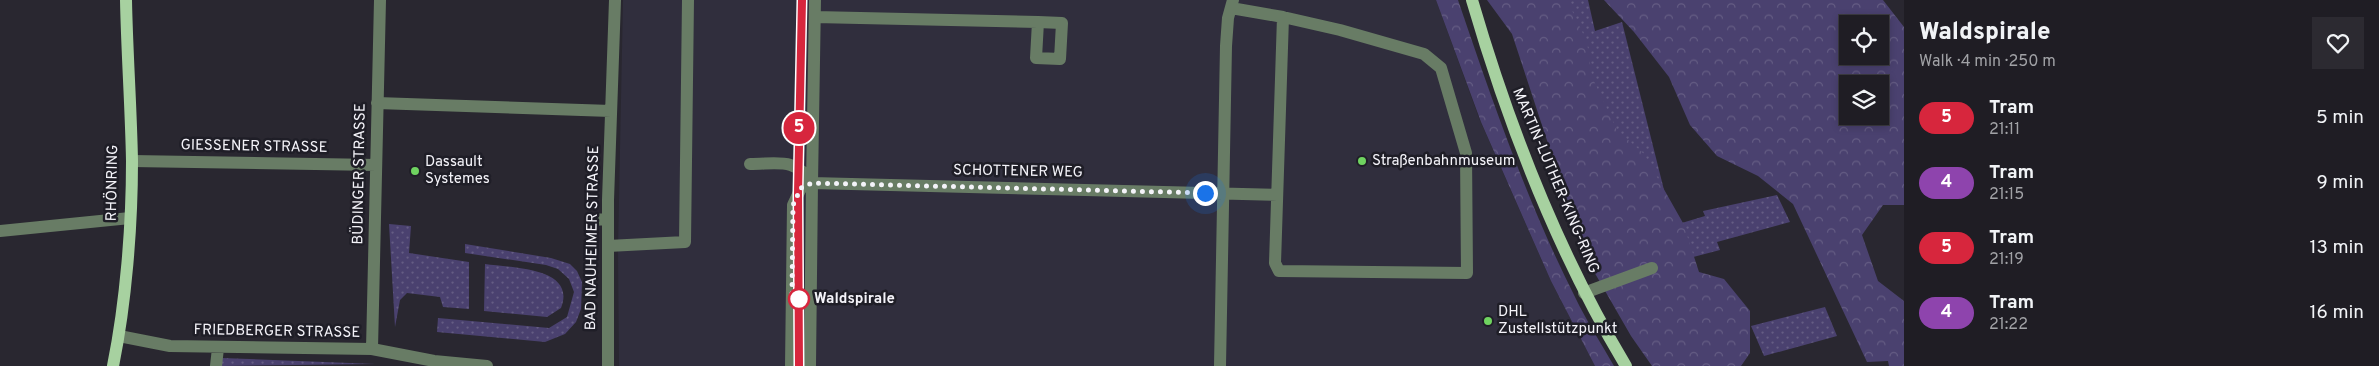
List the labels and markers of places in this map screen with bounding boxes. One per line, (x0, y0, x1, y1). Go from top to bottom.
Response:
place label: Straßenbahnmuseum (1372, 152, 1515, 171)
place label: Dassault Systemes (425, 153, 490, 189)
marker: Straßenbahnmuseum (1356, 155, 1368, 167)
marker: Dassault Systemes (409, 165, 421, 177)
marker: Waldspirale (788, 288, 810, 310)
place label: Waldspirale (814, 290, 895, 309)
place label: DHL Zustellstützpunkt (1498, 303, 1618, 339)
marker: DHL Zustellstützpunkt (1482, 315, 1494, 327)

